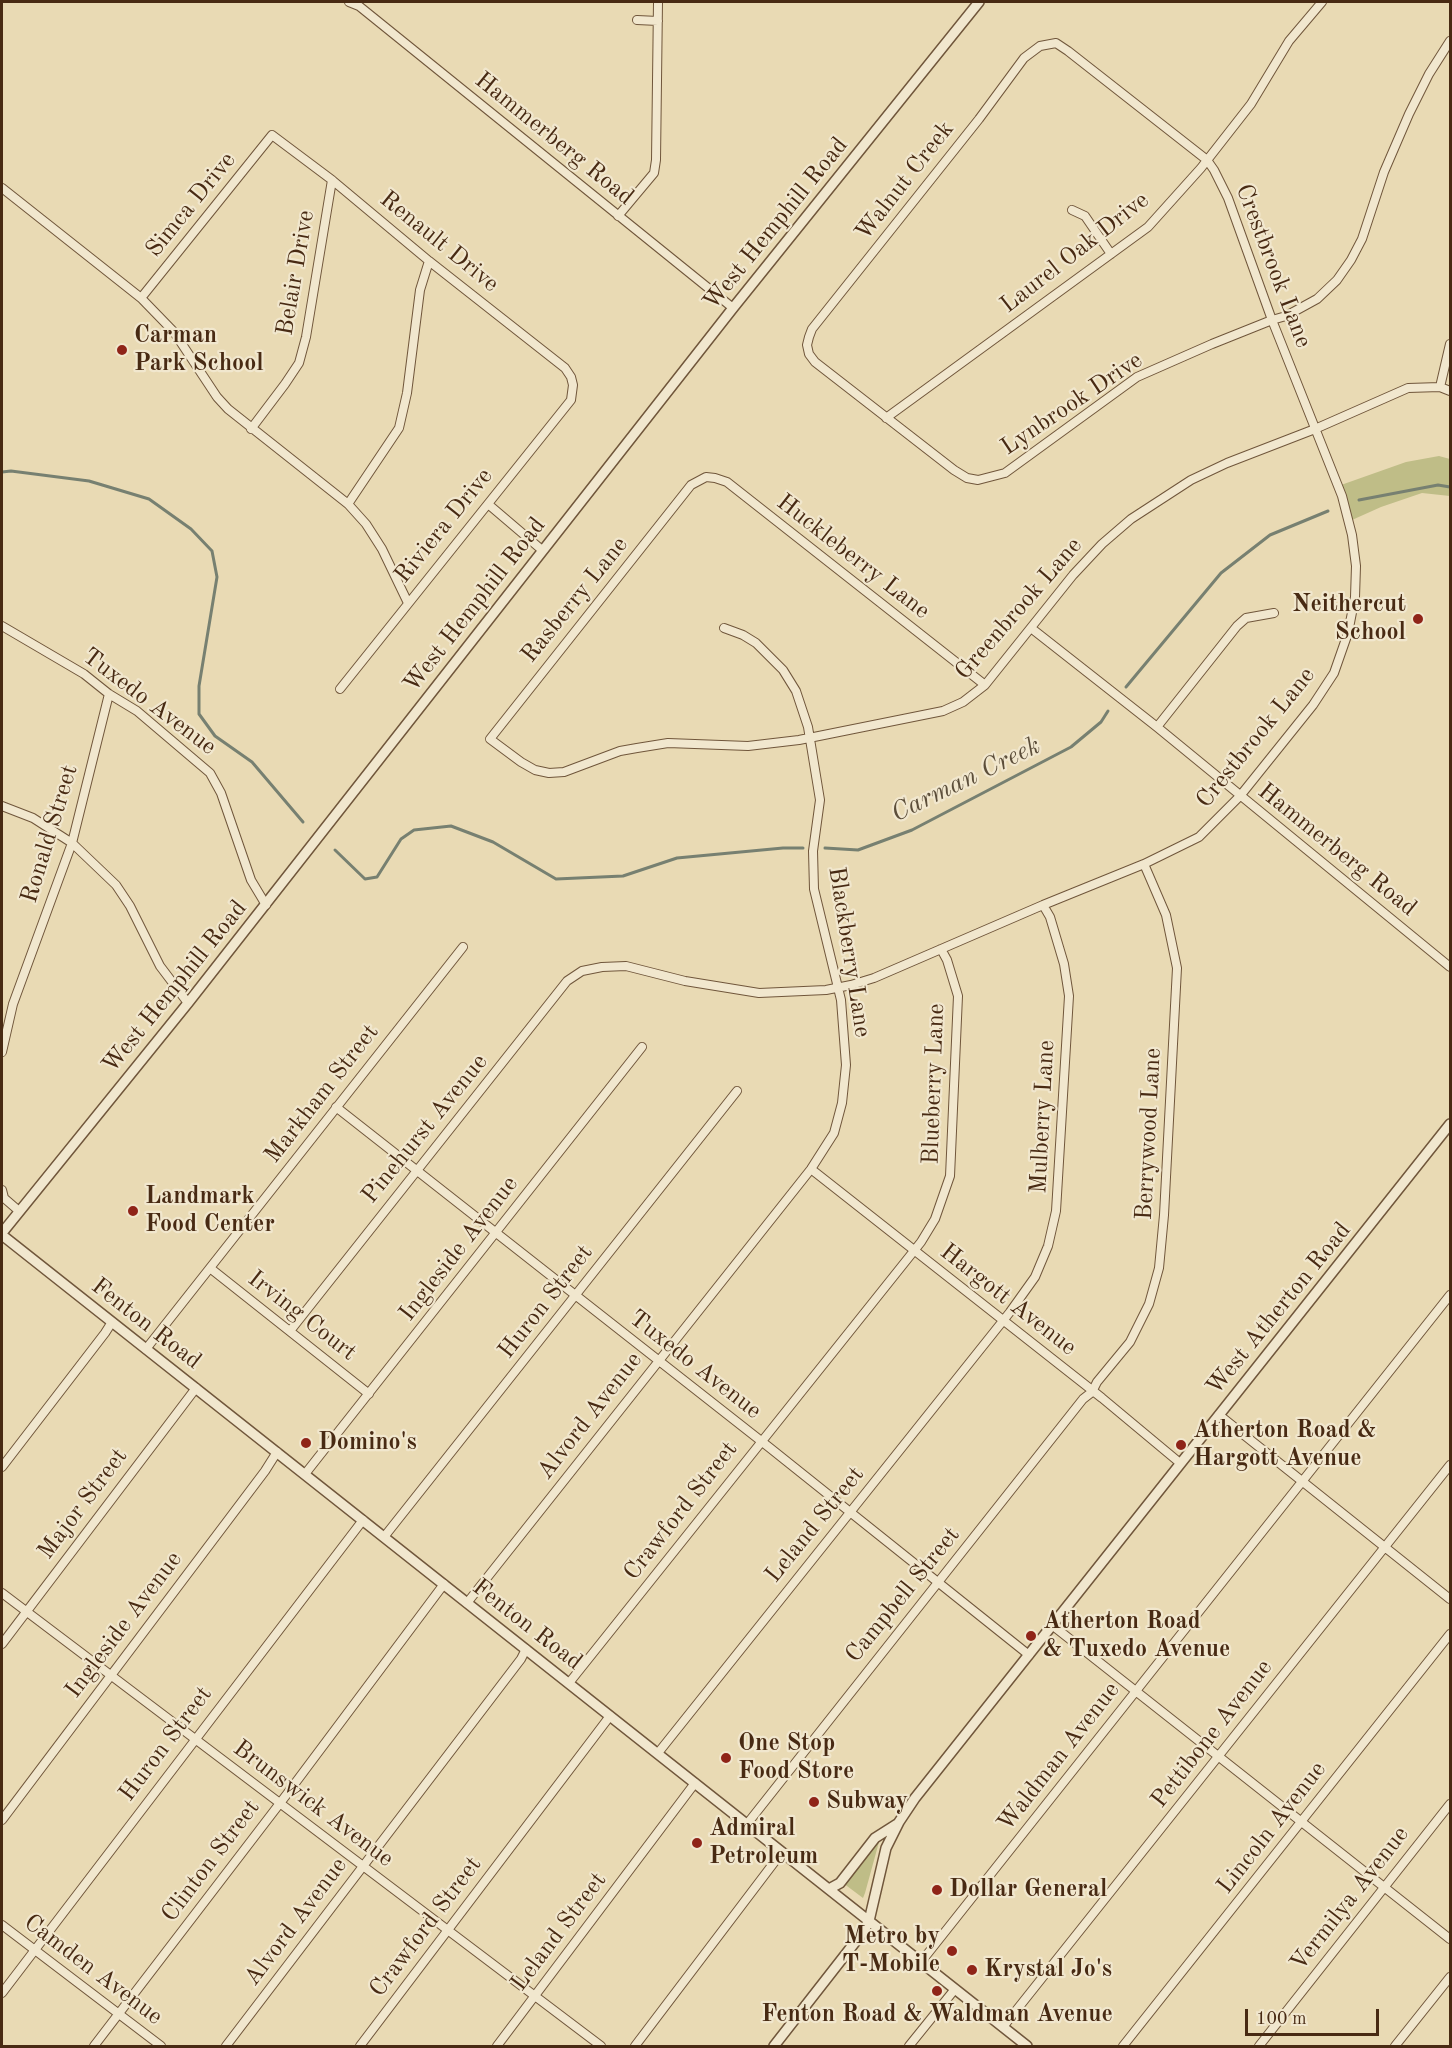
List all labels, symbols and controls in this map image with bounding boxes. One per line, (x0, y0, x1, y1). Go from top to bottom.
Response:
street label: Hammerberg Road (469, 66, 639, 212)
street label: Walnut Creek (850, 116, 960, 246)
street label: West Hemphill Road (697, 132, 855, 316)
street label: Simca Drive (140, 147, 242, 263)
street label: Crestbrook Lane (1229, 180, 1317, 352)
street label: Renault Drive (374, 185, 504, 299)
street label: Laurel Oak Drive (995, 186, 1155, 320)
street label: Belair Drive (271, 208, 321, 338)
place label: Carman Park School (134, 322, 264, 378)
marker: Carman Park School (115, 343, 129, 357)
street label: Lynbrook Drive (996, 346, 1148, 462)
street label: Riviera Drive (389, 463, 499, 589)
street label: Huckleberry Lane (771, 488, 935, 626)
street label: West Hemphill Road (398, 512, 552, 698)
street label: Rasberry Lane (515, 531, 635, 669)
street label: Greenbrook Lane (949, 532, 1089, 686)
place label: Neithercut School (1292, 591, 1406, 647)
marker: Neithercut School (1411, 612, 1425, 626)
street label: Tuxedo Avenue (76, 642, 222, 762)
street label: Crestbrook Lane (1190, 662, 1322, 814)
water label: Carman Creek (886, 730, 1046, 830)
street label: Ronald Street (15, 761, 85, 907)
street label: Hammerberg Road (1252, 777, 1422, 923)
street label: Blackberry Lane (821, 865, 877, 1039)
street label: West Hemphill Road (96, 895, 254, 1079)
street label: Blueberry Lane (917, 1003, 951, 1165)
street label: Markham Street (259, 1019, 385, 1169)
street label: Mulberry Lane (1025, 1039, 1061, 1195)
street label: Berrywood Lane (1130, 1047, 1168, 1221)
street label: Pinehurst Avenue (356, 1048, 494, 1210)
street label: Ingleside Avenue (393, 1171, 525, 1327)
place label: Landmark Food Center (145, 1183, 275, 1239)
marker: Landmark Food Center (126, 1204, 140, 1218)
street label: West Atherton Road (1200, 1217, 1358, 1401)
street label: Hargott Avenue (934, 1238, 1082, 1362)
street label: Huron Street (493, 1239, 599, 1365)
street label: Irving Court (242, 1265, 362, 1367)
street label: Fenton Road (85, 1272, 207, 1376)
street label: Tuxedo Avenue (623, 1304, 767, 1426)
street label: Alvord Avenue (531, 1347, 649, 1485)
place label: Atherton Road & Hargott Avenue (1193, 1417, 1376, 1473)
place label: Domino's (318, 1429, 417, 1457)
marker: Domino's (299, 1436, 313, 1450)
street label: Crawford Street (618, 1436, 744, 1586)
marker: Atherton Road & Hargott Avenue (1174, 1438, 1188, 1452)
street label: Major Street (32, 1443, 134, 1565)
street label: Leland Street (759, 1461, 871, 1589)
street label: Campbell Street (840, 1521, 966, 1669)
street label: Ingleside Avenue (59, 1546, 189, 1704)
street label: Fenton Road (466, 1573, 588, 1677)
place label: Atherton Road & Tuxedo Avenue (1043, 1608, 1230, 1664)
marker: Atherton Road & Tuxedo Avenue (1024, 1629, 1038, 1643)
street label: Pettibone Avenue (1145, 1654, 1279, 1814)
street label: Waldman Avenue (992, 1677, 1126, 1837)
street label: Huron Street (113, 1681, 219, 1807)
place label: One Stop Food Store (738, 1730, 854, 1786)
street label: Brunswick Avenue (227, 1734, 399, 1874)
marker: One Stop Food Store (719, 1751, 733, 1765)
street label: Lincoln Avenue (1211, 1756, 1333, 1900)
place label: Subway (826, 1788, 908, 1816)
street label: Clinton Street (156, 1794, 266, 1928)
marker: Subway (807, 1795, 821, 1809)
place label: Admiral Petroleum (709, 1815, 818, 1871)
street label: Vermilya Avenue (1285, 1821, 1415, 1977)
marker: Admiral Petroleum (690, 1836, 704, 1850)
street label: Crawford Street (364, 1851, 488, 2003)
street label: Alvord Avenue (238, 1852, 354, 1992)
street label: Leland Street (505, 1867, 613, 1997)
place label: Dollar General (949, 1876, 1107, 1904)
marker: Dollar General (930, 1883, 944, 1897)
street label: Camden Avenue (18, 1908, 168, 2032)
place label: Metro by T-Mobile (842, 1923, 940, 1979)
marker: Metro by T-Mobile (945, 1944, 959, 1958)
place label: Krystal Jo's (984, 1956, 1112, 1984)
marker: Krystal Jo's (965, 1963, 979, 1977)
marker: Fenton Road & Waldman Avenue (930, 1984, 944, 1998)
scale bar (1248, 1997, 1382, 2035)
place label: Fenton Road & Waldman Avenue (761, 2001, 1113, 2029)
text: 100 m (1256, 2010, 1307, 2028)

